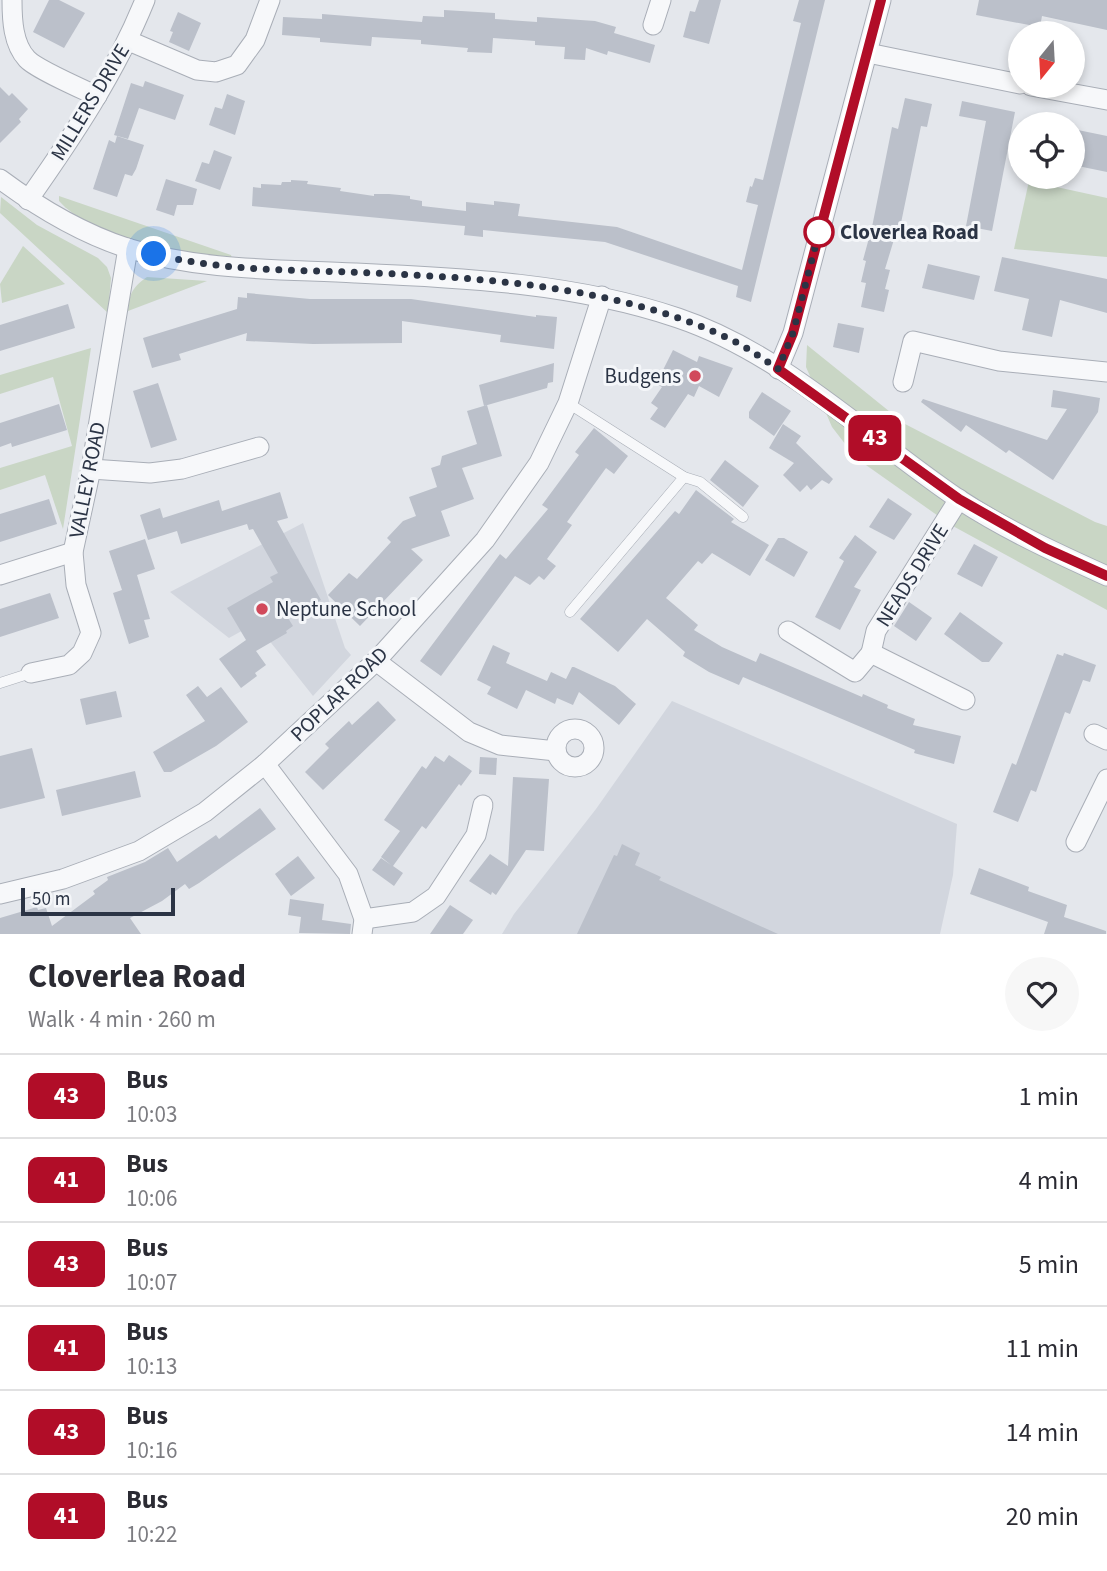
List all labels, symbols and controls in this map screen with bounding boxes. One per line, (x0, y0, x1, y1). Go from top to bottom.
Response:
north arrow (1008, 21, 1085, 98)
map controls (1008, 21, 1085, 189)
street label: MILLERS DRIVE (43, 38, 137, 166)
button: locate (1008, 112, 1085, 189)
marker: Cloverlea Road (804, 217, 834, 247)
place label: Cloverlea Road (840, 217, 979, 247)
your location (136, 236, 171, 271)
place label: Budgens (605, 361, 681, 391)
marker: Budgens (687, 368, 703, 384)
line badge: 43 (844, 415, 906, 461)
street label: VALLEY ROAD (61, 419, 113, 541)
text: 43 (862, 420, 888, 455)
street label: NEADS DRIVE (868, 518, 956, 632)
place label: Neptune School (276, 594, 416, 624)
marker: Neptune School (254, 601, 270, 617)
street label: POPLAR ROAD (283, 640, 395, 748)
scale bar (21, 885, 175, 917)
text: 50 m (32, 886, 70, 913)
text: Cloverlea Road (28, 953, 246, 1000)
button: heart (1005, 957, 1079, 1031)
text: Walk · 4 min · 260 m (28, 1003, 216, 1036)
text: Bus (126, 1061, 168, 1098)
text: 43 (54, 1078, 79, 1113)
text: 1 min (1019, 1078, 1079, 1115)
text: 10:03 (126, 1098, 177, 1131)
text: Bus (126, 1145, 168, 1182)
text: 41 (54, 1162, 79, 1197)
text: 4 min (1019, 1162, 1079, 1199)
text: 10:06 (126, 1182, 177, 1215)
text: Bus (126, 1229, 168, 1266)
text: 43 (54, 1246, 79, 1281)
text: 5 min (1019, 1246, 1079, 1283)
text: 10:07 (126, 1266, 177, 1299)
text: Bus (126, 1313, 168, 1350)
text: 41 (54, 1330, 79, 1365)
text: 11 min (1006, 1330, 1079, 1367)
text: 10:13 (126, 1350, 177, 1383)
text: Bus (126, 1397, 168, 1434)
text: 43 (54, 1414, 79, 1449)
text: 14 min (1006, 1414, 1079, 1451)
text: 10:16 (126, 1434, 177, 1467)
text: Bus (126, 1481, 168, 1518)
text: 41 (54, 1498, 79, 1533)
text: 20 min (1006, 1498, 1079, 1535)
text: 10:22 (126, 1518, 177, 1551)

